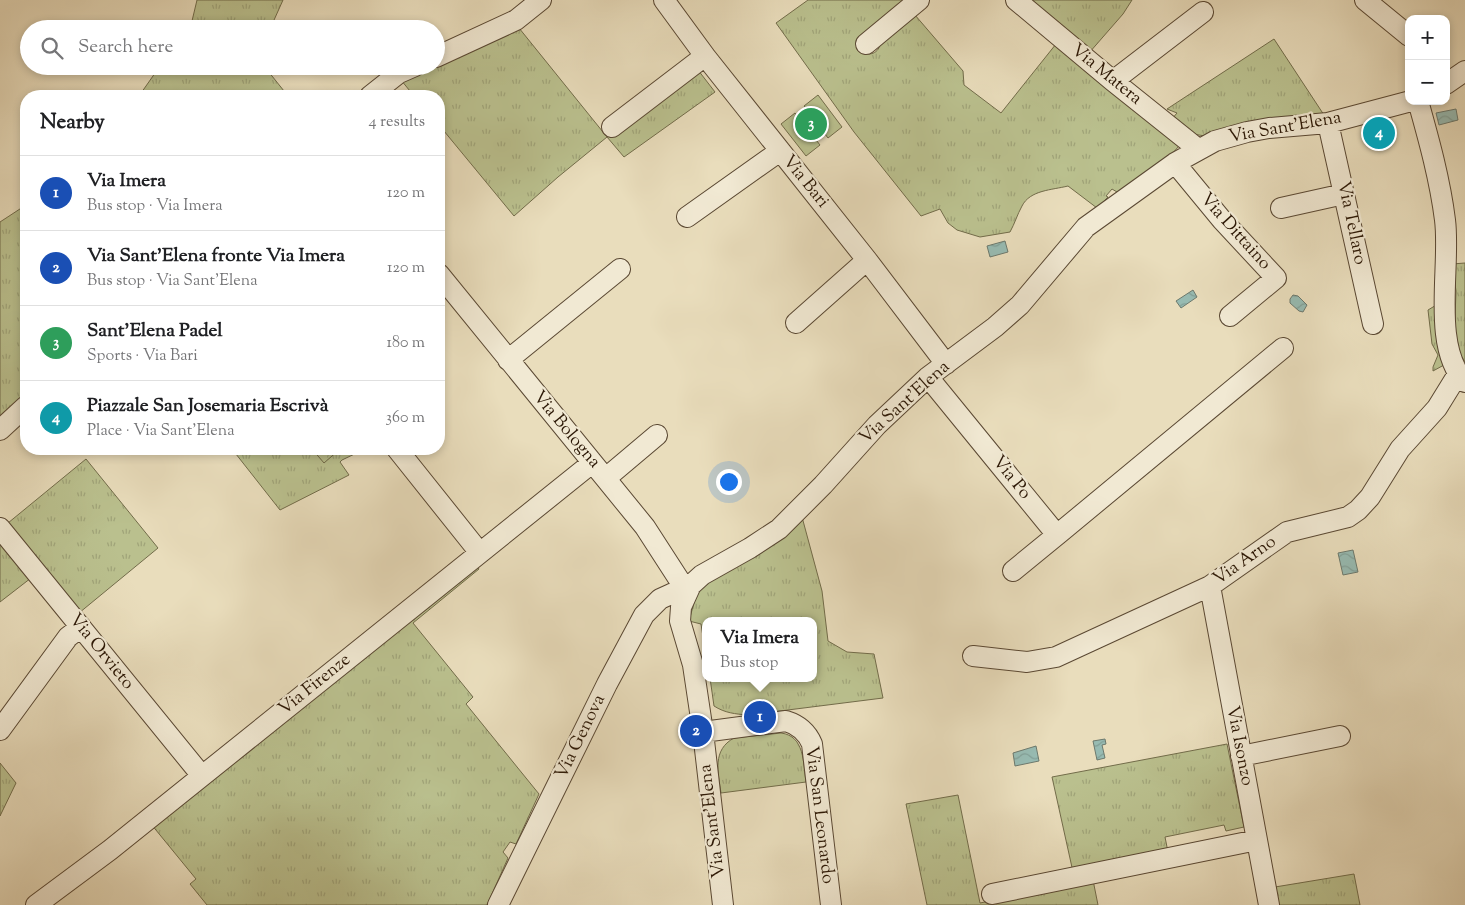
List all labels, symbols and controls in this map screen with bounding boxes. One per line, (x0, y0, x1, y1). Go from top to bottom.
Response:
map controls (1405, 15, 1450, 105)
button: + (1405, 15, 1450, 60)
search box (20, 20, 445, 75)
icon: search (38, 34, 66, 62)
text: Search here (78, 34, 173, 61)
street label: Via Matera (1065, 38, 1147, 112)
button: − (1405, 60, 1450, 105)
pin: 3 (795, 105, 827, 143)
street label: Via Sant'Elena (1227, 105, 1343, 151)
text: Nearby (40, 108, 105, 138)
text: 4 results (369, 111, 425, 134)
pin: 4 (1363, 114, 1395, 152)
street label: Via Bari (775, 150, 835, 214)
text: Via Imera (87, 168, 166, 195)
street label: Via Tellaro (1329, 179, 1373, 267)
text: 1 (53, 182, 59, 205)
text: 120 m (387, 182, 425, 205)
street label: Via Dittaino (1193, 188, 1277, 276)
text: Bus stop · Via Imera (87, 195, 223, 218)
text: Via Sant'Elena fronte Via Imera (87, 243, 345, 270)
text: 2 (52, 257, 60, 280)
text: 120 m (387, 257, 425, 280)
text: Bus stop · Via Sant'Elena (87, 270, 258, 293)
text: Sant'Elena Padel (87, 318, 223, 345)
text: 3 (53, 332, 59, 355)
text: 180 m (386, 332, 425, 355)
text: Sports · Via Bari (87, 345, 198, 368)
street label: Via Sant'Elena (854, 355, 956, 451)
street label: Via Bologna (526, 386, 606, 474)
text: Piazzale San Josemaria Escrivà (87, 393, 329, 420)
text: 4 (52, 407, 60, 430)
text: 360 m (386, 407, 425, 430)
text: Place · Via Sant'Elena (87, 420, 235, 443)
street label: Via Po (985, 450, 1037, 506)
your location (716, 469, 742, 495)
street label: Via Arno (1208, 530, 1282, 592)
street label: Via Orvieto (62, 608, 140, 696)
popup (702, 617, 817, 682)
text: Via Imera (720, 625, 799, 652)
street label: Via Firenze (273, 648, 357, 722)
text: Bus stop (720, 652, 778, 675)
street label: Via Genova (549, 690, 613, 784)
pin: 1 (744, 698, 776, 736)
street label: Via Isonzo (1219, 704, 1260, 788)
pin: 2 (680, 712, 712, 750)
street label: Via San Leonardo (798, 745, 840, 885)
street label: Via Sant'Elena (693, 763, 733, 879)

